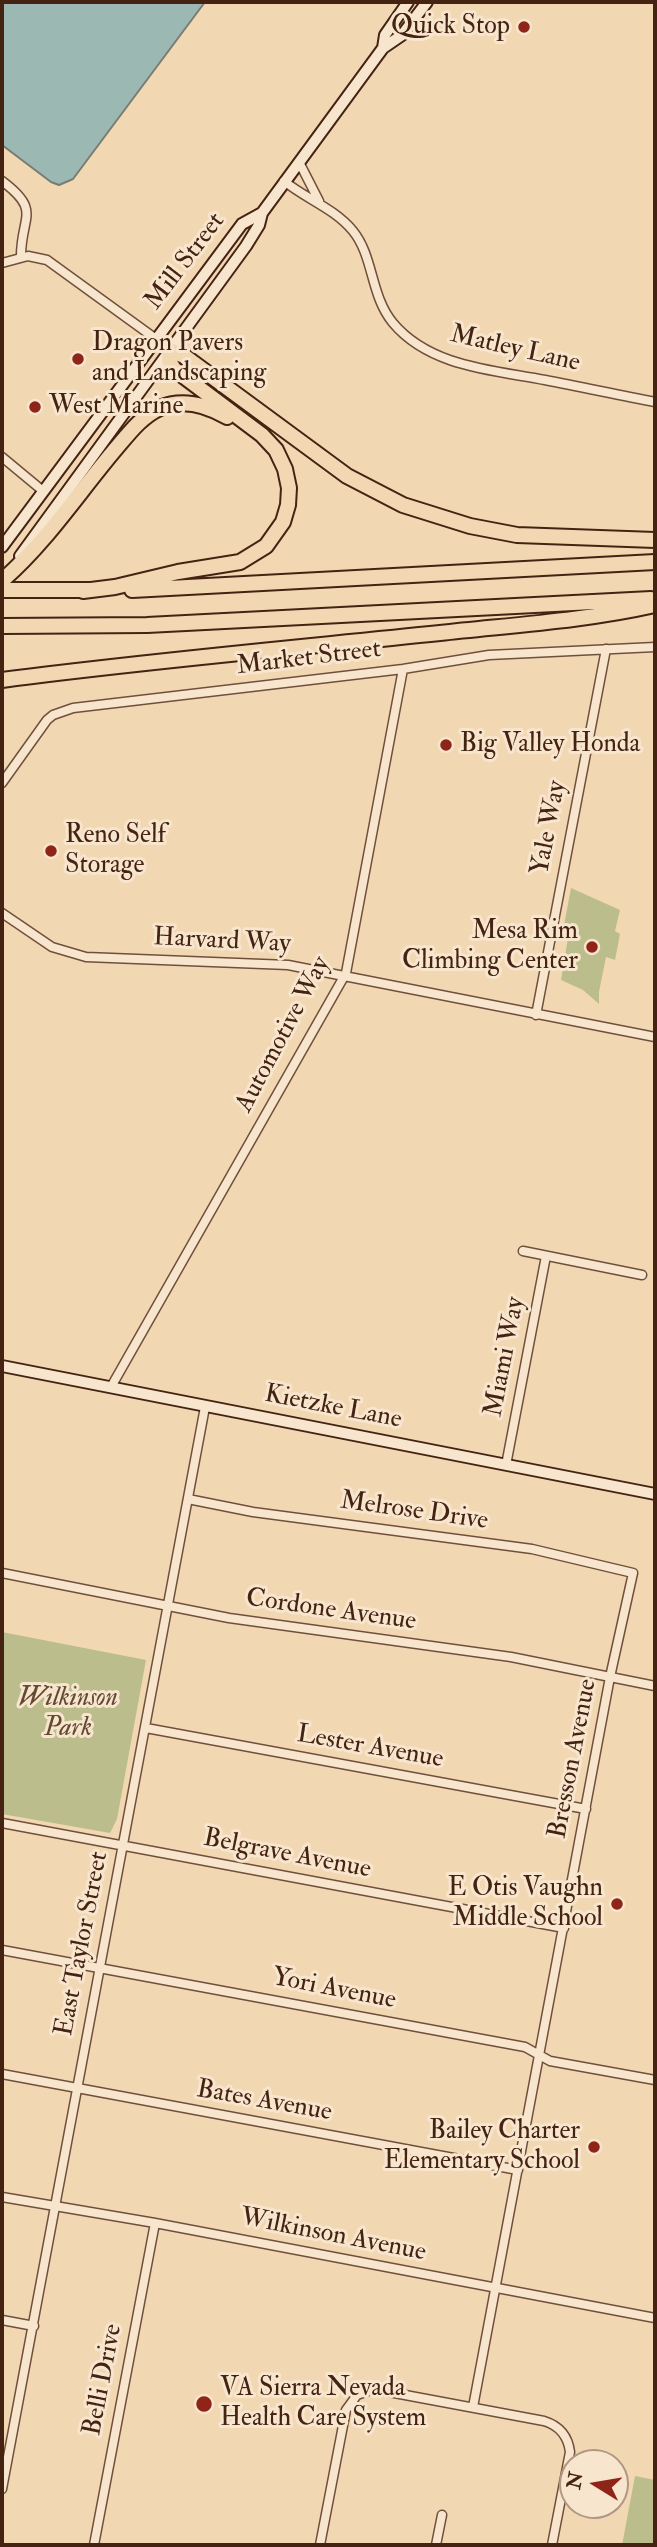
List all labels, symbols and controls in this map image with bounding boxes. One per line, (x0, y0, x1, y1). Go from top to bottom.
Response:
place label: Quick Stop (391, 11, 510, 43)
marker: Quick Stop (516, 19, 532, 35)
street label: Mill Street (139, 207, 233, 317)
street label: Matley Lane (447, 320, 583, 380)
place label: Dragon Pavers and Landscaping (92, 328, 266, 390)
marker: Dragon Pavers and Landscaping (70, 351, 86, 367)
place label: West Marine (49, 391, 183, 423)
marker: West Marine (27, 399, 43, 415)
street label: Market Street (235, 635, 383, 683)
place label: Big Valley Honda (460, 729, 640, 761)
marker: Big Valley Honda (438, 737, 454, 753)
street label: Yale Way (526, 778, 574, 878)
place label: Reno Self Storage (65, 820, 166, 882)
marker: Reno Self Storage (43, 843, 59, 859)
place label: Mesa Rim Climbing Center (402, 916, 578, 978)
street label: Harvard Way (152, 923, 292, 961)
marker: Mesa Rim Climbing Center (584, 939, 600, 955)
street label: Automotive Way (230, 952, 338, 1118)
street label: Miami Way (479, 1294, 533, 1420)
street label: Kietzke Lane (262, 1379, 404, 1437)
street label: Melrose Drive (338, 1486, 490, 1538)
street label: Cordone Avenue (244, 1584, 418, 1638)
street label: Bresson Avenue (543, 1677, 605, 1841)
park label: Wilkinson Park (18, 1683, 118, 1744)
street label: Lester Avenue (294, 1720, 446, 1776)
street label: Belgrave Avenue (201, 1823, 373, 1887)
street label: East Taylor Street (50, 1849, 116, 2039)
place label: E Otis Vaughn Middle School (448, 1873, 603, 1934)
marker: E Otis Vaughn Middle School (609, 1896, 625, 1912)
street label: Yori Avenue (270, 1963, 398, 2017)
street label: Bates Avenue (194, 2075, 334, 2129)
place label: Bailey Charter Elementary School (384, 2116, 580, 2178)
marker: Bailey Charter Elementary School (586, 2139, 602, 2155)
street label: Wilkinson Avenue (238, 2203, 428, 2269)
street label: Belli Drive (78, 2321, 130, 2439)
place label: VA Sierra Nevada Health Care System (220, 2373, 426, 2434)
marker: VA Sierra Nevada Health Care System (194, 2394, 214, 2414)
north arrow (559, 2449, 629, 2519)
text: N (562, 2470, 589, 2491)

